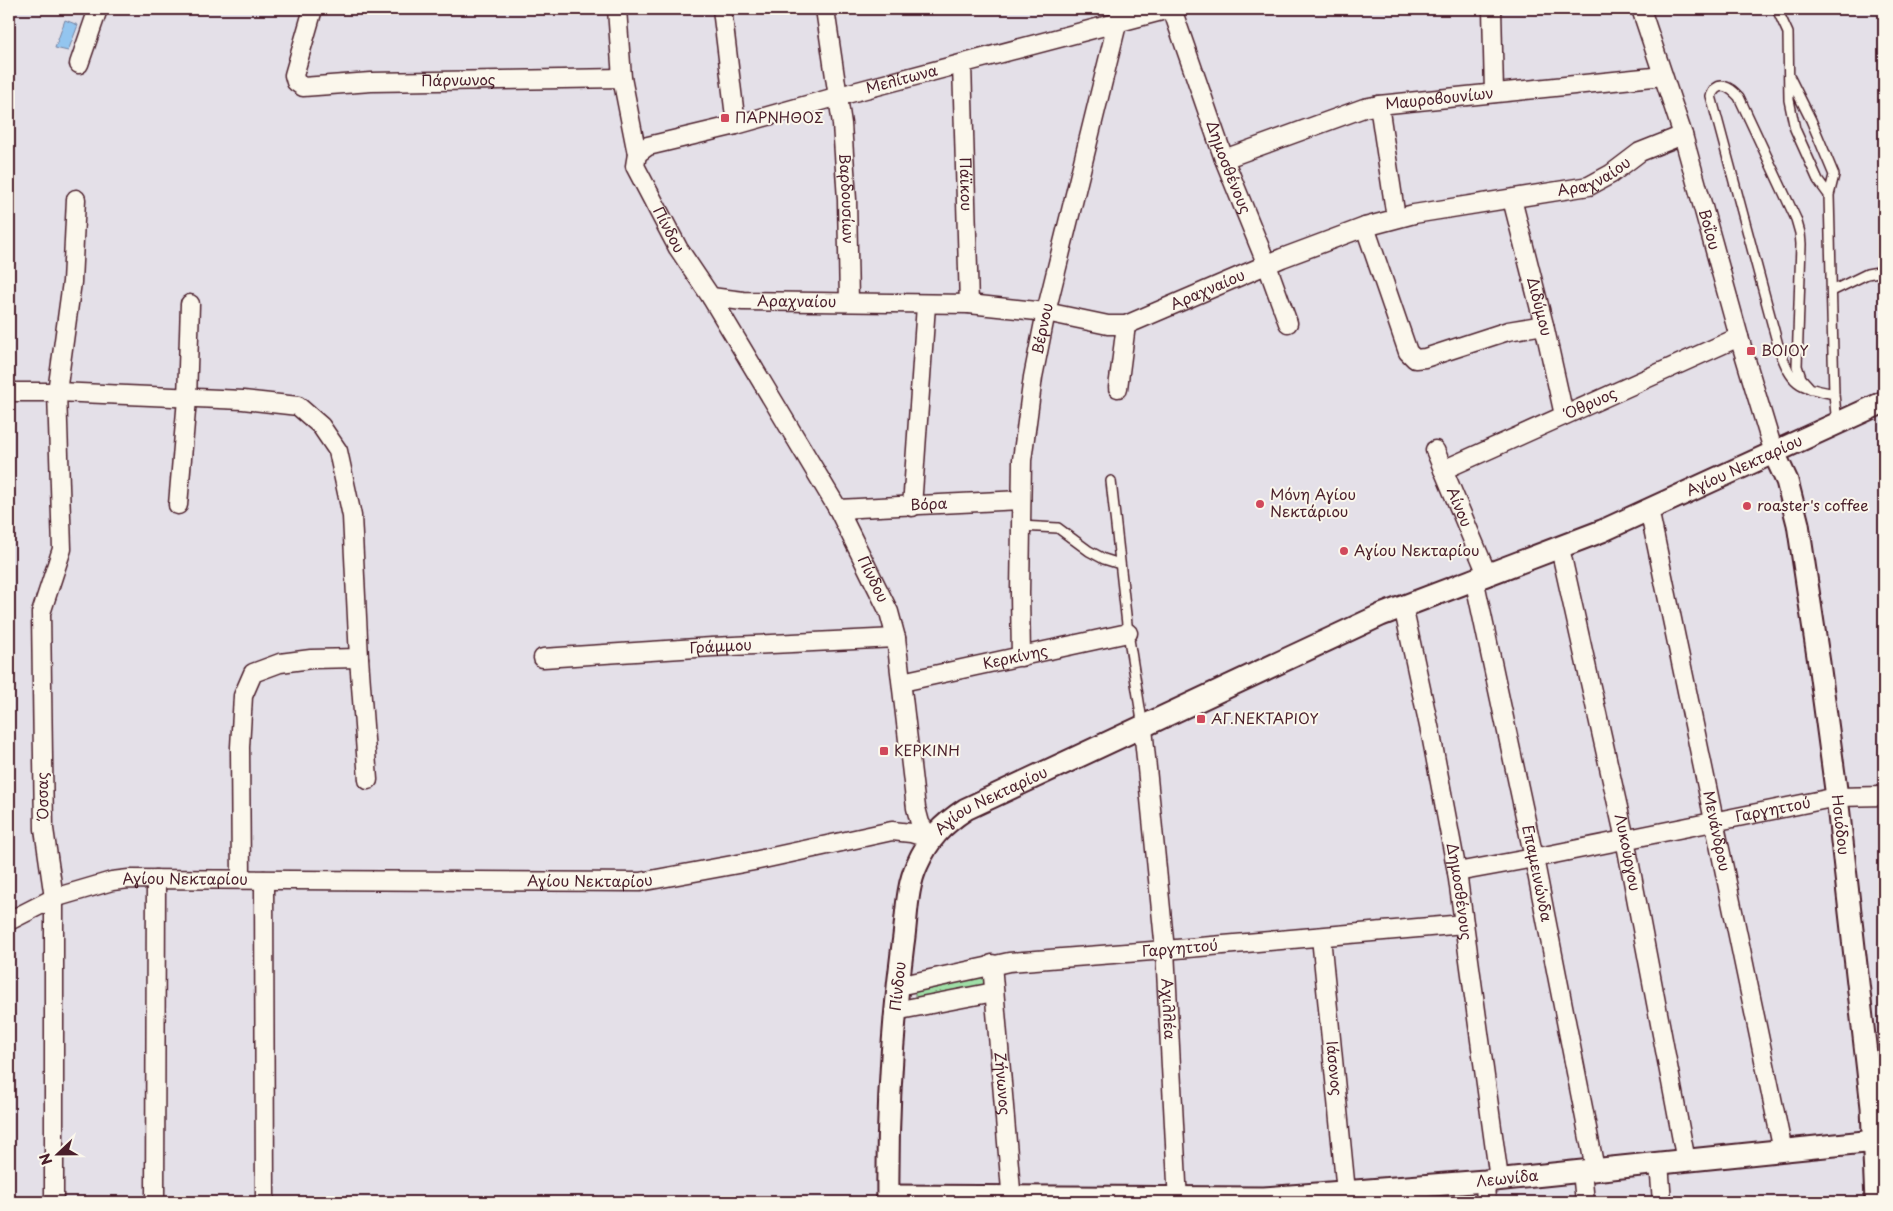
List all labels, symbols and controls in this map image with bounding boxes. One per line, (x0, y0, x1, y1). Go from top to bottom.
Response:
street label: Μελίτωνα (863, 57, 940, 98)
street label: Πάρνωνος (421, 67, 496, 91)
street label: Μαυροβουνίων (1384, 80, 1495, 114)
place label: ΠΑΡΝΗΘΟΣ (735, 105, 824, 128)
marker: ΠΑΡΝΗΘΟΣ (719, 112, 731, 124)
street label: Δημοσθένους (1202, 117, 1258, 217)
street label: Αραχναίου (1555, 150, 1635, 201)
street label: Βαρδουσίων (834, 152, 861, 244)
street label: Πάϊκου (955, 156, 979, 211)
street label: Πίνδου (648, 202, 691, 257)
street label: Βοΐου (1694, 206, 1727, 252)
street label: Αραχναίου (1166, 262, 1248, 315)
street label: Διδύμου (1522, 274, 1559, 338)
street label: Αραχναίου (757, 288, 837, 312)
street label: Βέρνου (1025, 300, 1058, 356)
place label: ΒΟΙΟΥ (1761, 338, 1809, 361)
marker: ΒΟΙΟΥ (1745, 345, 1757, 357)
street label: Όθρυος (1559, 380, 1620, 425)
street label: Αγίου Νεκταρίου (1682, 428, 1806, 501)
place label: Μόνη Αγίου Νεκτάριου (1270, 482, 1356, 522)
street label: Αίνου (1442, 483, 1479, 530)
street label: Βόρα (910, 491, 948, 515)
place label: roaster's coffee (1757, 493, 1869, 516)
marker: Μόνη Αγίου Νεκτάριου (1254, 498, 1266, 510)
marker: roaster's coffee (1741, 500, 1753, 512)
place label: Αγίου Νεκταρίου (1354, 538, 1480, 561)
marker: Αγίου Νεκταρίου (1338, 545, 1350, 557)
street label: Πίνδου (853, 551, 895, 606)
street label: Γράμμου (689, 632, 752, 658)
street label: Κερκίνης (980, 638, 1050, 674)
place label: ΑΓ.ΝΕΚΤΑΡΙΟΥ (1211, 706, 1319, 729)
marker: ΑΓ.ΝΕΚΤΑΡΙΟΥ (1195, 713, 1207, 725)
place label: ΚΕΡΚΙΝΗ (894, 738, 960, 761)
marker: ΚΕΡΚΙΝΗ (878, 745, 890, 757)
street label: Αγίου Νεκταρίου (928, 760, 1051, 839)
street label: Όσσας (30, 772, 53, 822)
street label: Μενάνδρου (1698, 788, 1737, 873)
street label: Γαργηττού (1733, 790, 1812, 827)
street label: Ησιόδου (1827, 793, 1856, 856)
street label: Λυκούργου (1610, 811, 1648, 893)
street label: Επαμεινώνδα (1517, 822, 1559, 924)
street label: Δημοσθένους (1442, 841, 1479, 942)
street label: Αγίου Νεκταρίου (121, 866, 248, 890)
street label: Αγίου Νεκταρίου (527, 867, 654, 892)
street label: Γαργηττού (1141, 932, 1219, 962)
street label: Πίνδου (883, 960, 911, 1012)
street label: Αχιλλέα (1156, 977, 1183, 1040)
street label: Ιάσονος (1321, 1040, 1350, 1097)
street label: Ζήνωνος (989, 1051, 1018, 1116)
north arrow (32, 1128, 82, 1178)
text: N (34, 1150, 57, 1168)
street label: Λεωνίδα (1475, 1163, 1539, 1192)

